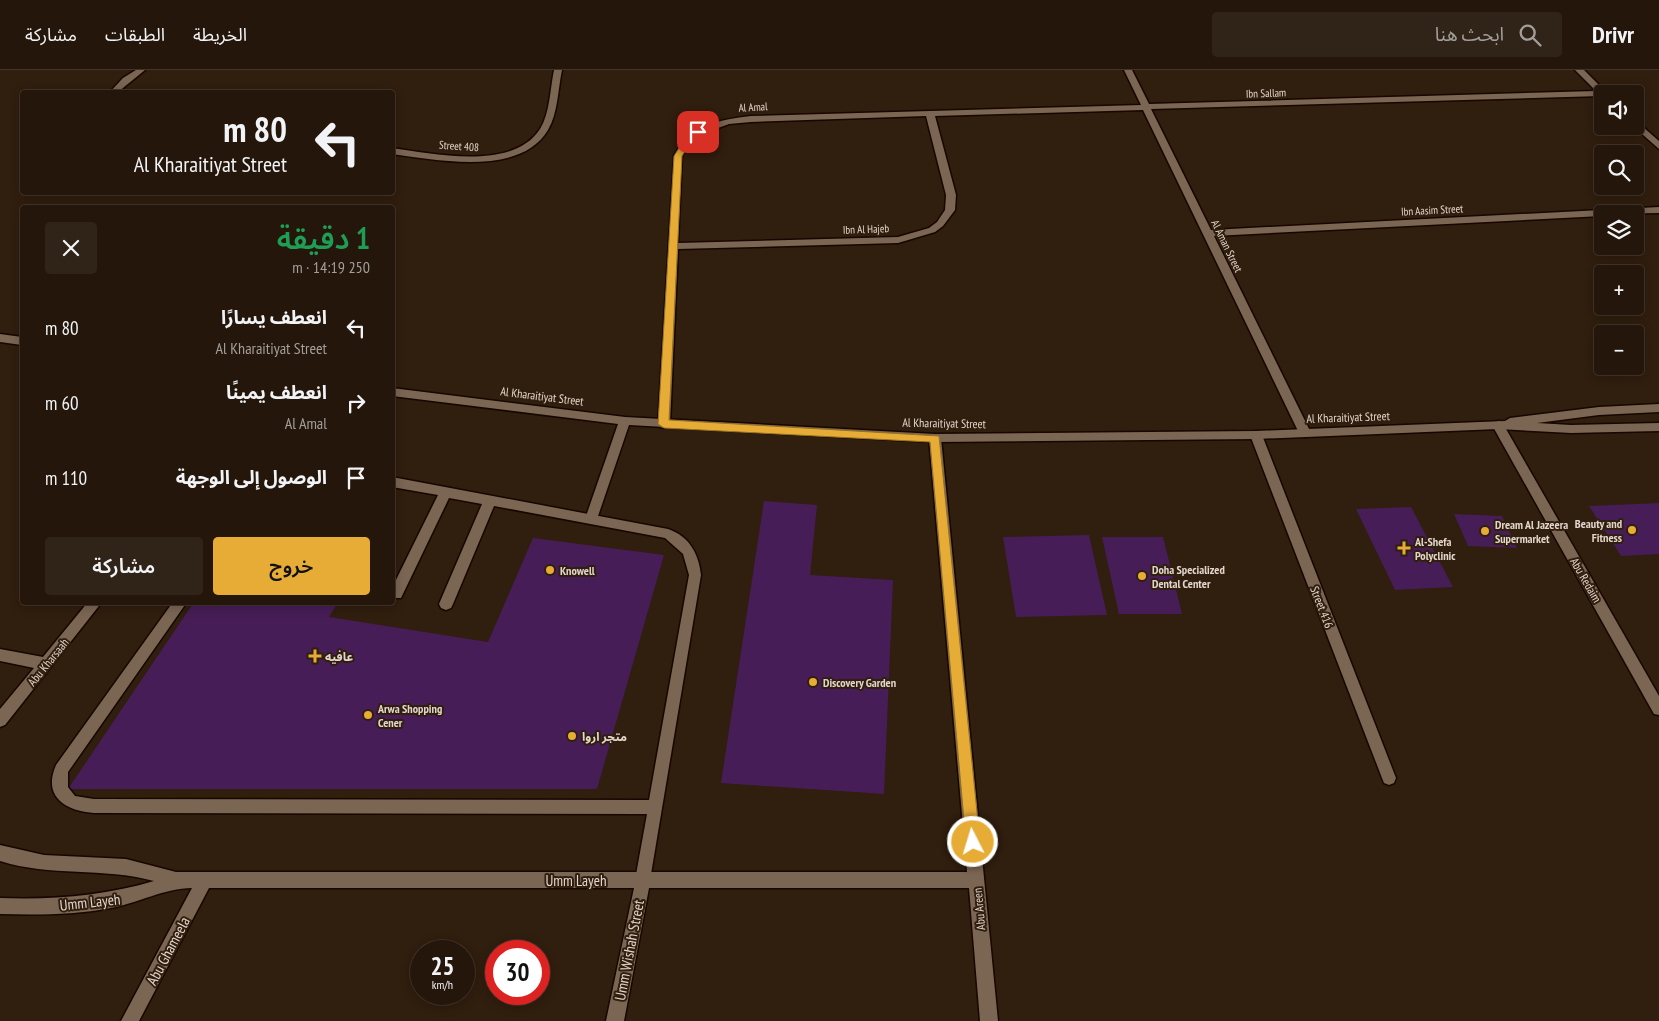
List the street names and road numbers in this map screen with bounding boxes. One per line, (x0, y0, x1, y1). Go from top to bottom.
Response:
street label: Ibn Sallam (1246, 85, 1286, 101)
street label: Al Amal (738, 99, 768, 115)
street label: Street 408 (439, 138, 479, 154)
street label: Ibn Aasim Street (1401, 201, 1463, 219)
street label: Al Aman Street (1208, 218, 1246, 274)
street label: Ibn Al Hajeb (843, 221, 890, 237)
street label: Al Kharaitiyat Street (500, 383, 585, 409)
street label: Al Kharaitiyat Street (1306, 408, 1391, 426)
street label: Al Kharaitiyat Street (902, 415, 987, 431)
street label: Abu Redaim (1567, 555, 1605, 605)
street label: Street 416 (1307, 584, 1337, 630)
street label: Abu Kharsaah (24, 635, 72, 689)
street label: Umm Layeh (546, 871, 606, 890)
street label: Abu Areen (970, 887, 988, 931)
street label: Umm Layeh (59, 889, 121, 915)
street label: Umm Wishah Street (610, 898, 648, 1002)
street label: Abu Ghameela (142, 914, 194, 988)

